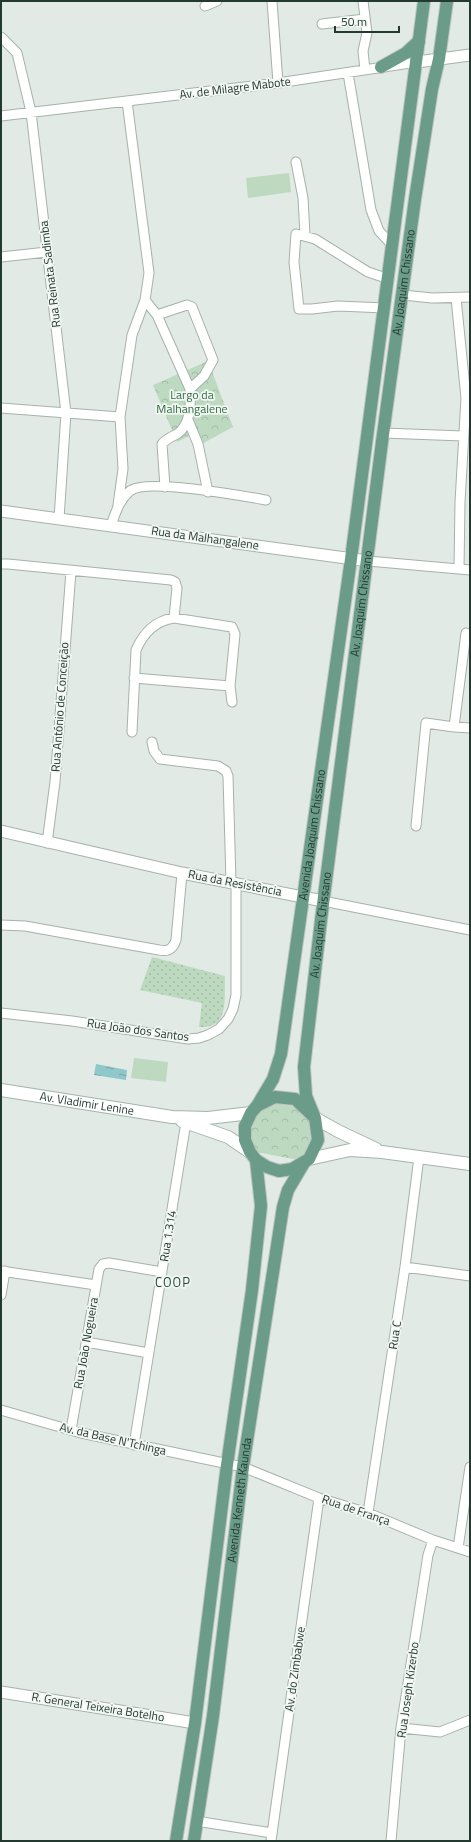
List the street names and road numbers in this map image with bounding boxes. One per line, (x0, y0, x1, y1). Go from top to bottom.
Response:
street label: Av. de Milagre Mabote (178, 71, 292, 104)
street label: Rua Reinata Sadimba (34, 220, 65, 329)
street label: Av. Joaquim Chissano (387, 228, 420, 337)
street label: Rua da Malhangalene (150, 521, 260, 554)
street label: Av. Joaquim Chissano (345, 549, 377, 658)
street label: Rua António de Conceição (45, 641, 74, 773)
street label: Avenida Joaquim Chissano (293, 768, 330, 902)
street label: Rua da Resistência (187, 864, 284, 901)
street label: Av. Joaquim Chissano (304, 871, 336, 979)
street label: Rua João dos Santos (86, 1013, 191, 1046)
street label: Av. Vladimir Lenine (39, 1086, 135, 1120)
street label: Rua 1.314 (154, 1209, 181, 1263)
street label: Rua João Nogueira (68, 1296, 103, 1390)
street label: Rua C (383, 1319, 406, 1351)
street label: Av. da Base N'Tchinga (58, 1417, 168, 1460)
street label: Avenida Kenneth Kaunda (222, 1436, 256, 1564)
street label: Rua de França (319, 1489, 393, 1530)
street label: Av. do Zimbabwe (279, 1625, 310, 1713)
street label: Rua Joseph Kizerbo (391, 1641, 424, 1739)
street label: R. General Teixeira Botelho (30, 1687, 166, 1726)

